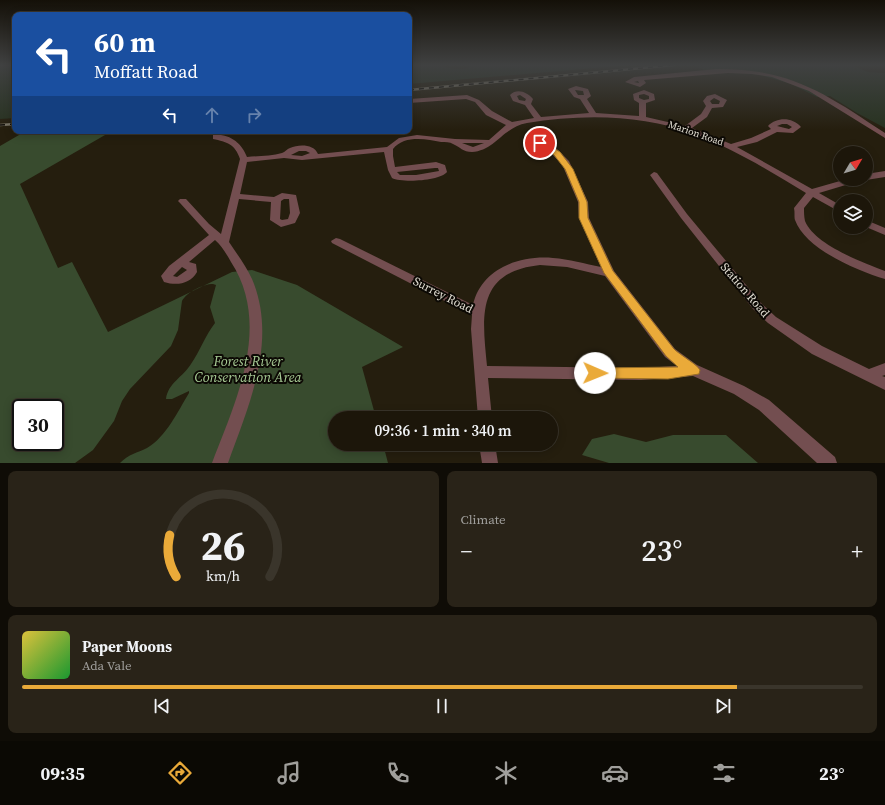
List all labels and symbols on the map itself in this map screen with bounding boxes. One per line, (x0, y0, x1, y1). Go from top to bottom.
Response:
street label: Marion Road (667, 117, 726, 149)
pin (523, 126, 557, 160)
north arrow (833, 146, 873, 186)
street label: Station Road (717, 259, 773, 321)
street label: Surrey Road (410, 273, 476, 317)
park label: Forest River Conservation Area (194, 351, 302, 387)
position arrow (574, 352, 616, 394)
speed limit sign: 30 (12, 399, 64, 451)

